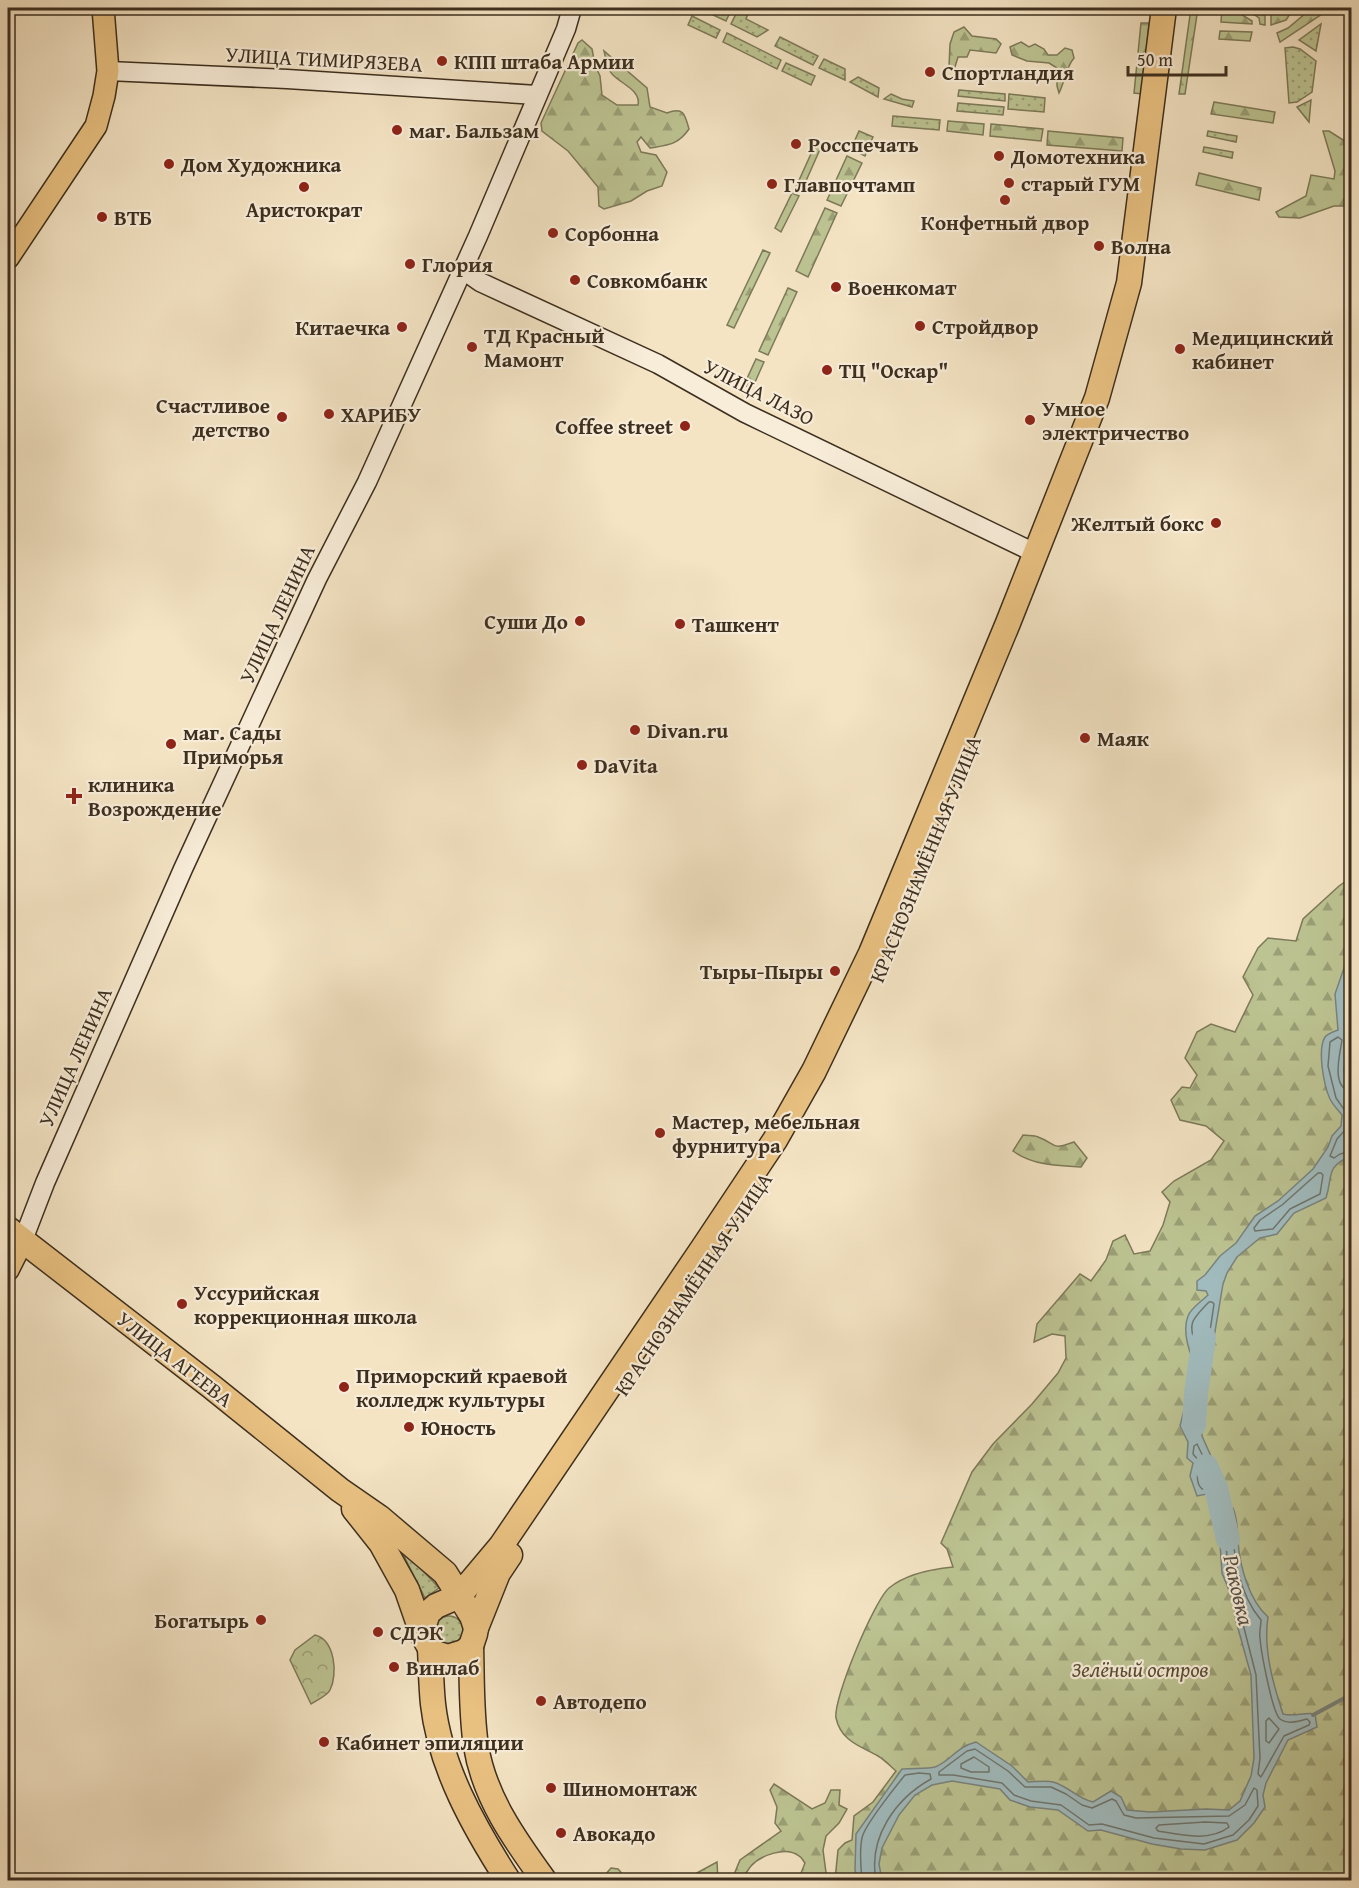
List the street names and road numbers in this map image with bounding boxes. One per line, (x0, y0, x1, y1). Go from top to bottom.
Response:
street label: УЛИЦА ТИМИРЯЗЕВА (225, 38, 424, 80)
street label: УЛИЦА ЛАЗО (698, 351, 820, 433)
street label: УЛИЦА ЛЕНИНА (231, 539, 323, 688)
street label: КРАСНОЗНАМЁННАЯ УЛИЦА (861, 731, 989, 987)
street label: УЛИЦА ЛЕНИНА (30, 982, 120, 1132)
street label: КРАСНОЗНАМЁННАЯ УЛИЦА (606, 1166, 780, 1402)
street label: УЛИЦА АГЕЕВА (110, 1304, 240, 1414)

